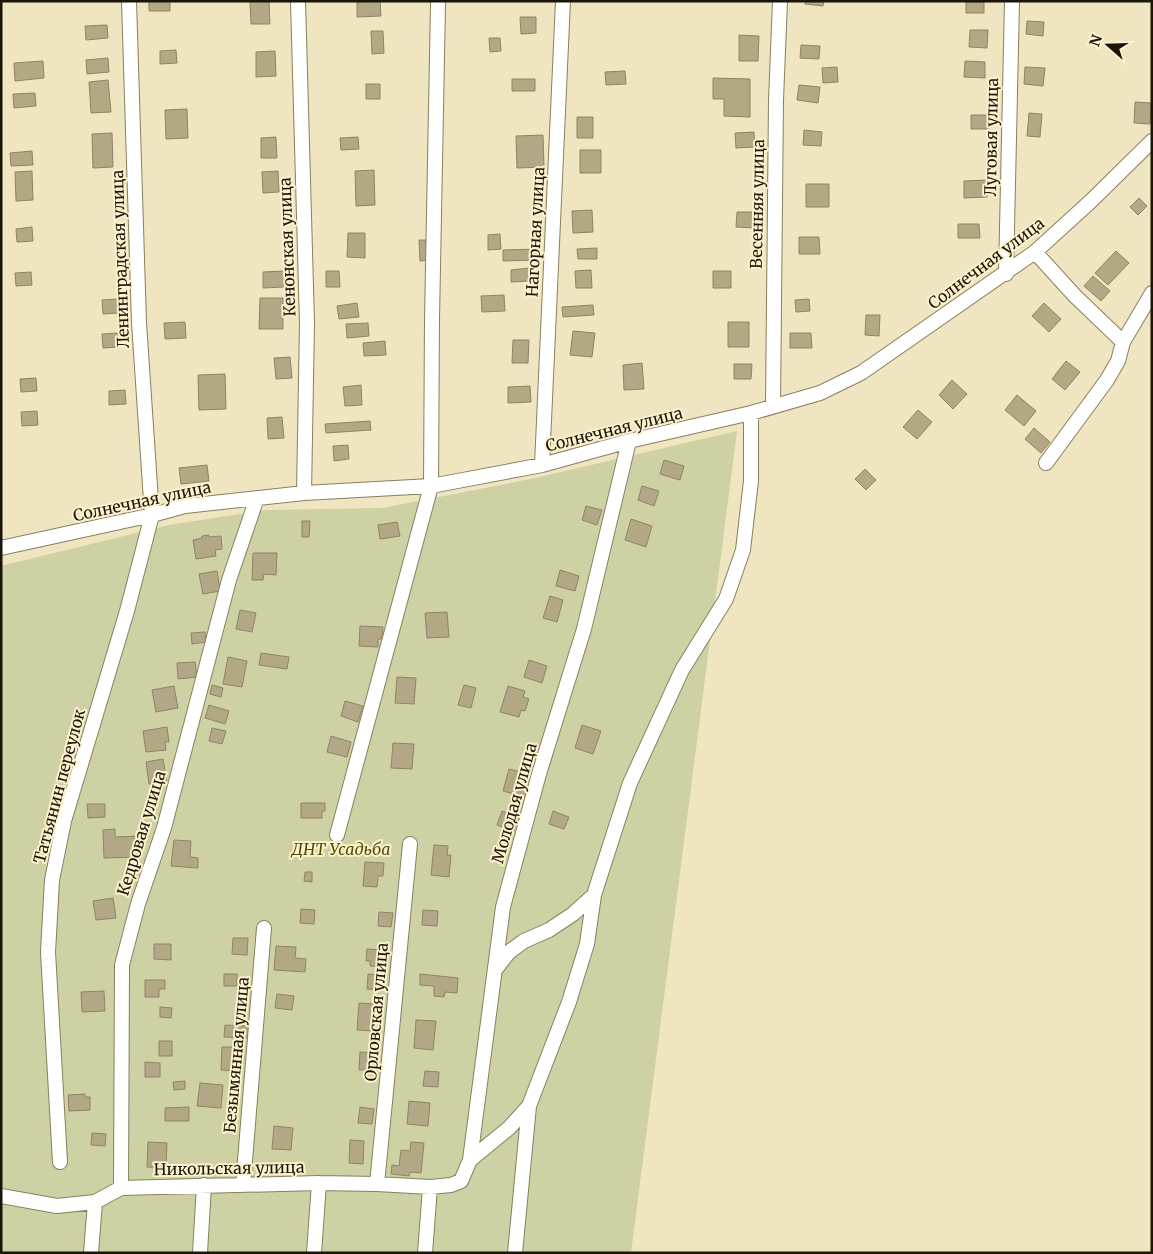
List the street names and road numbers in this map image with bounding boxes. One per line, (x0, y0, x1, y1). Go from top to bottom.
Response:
street label: Луговая улица (980, 77, 1002, 196)
street label: Весенняя улица (746, 138, 768, 269)
street label: Нагорная улица (522, 166, 548, 298)
street label: Ленинградская улица (107, 169, 133, 349)
street label: Кенонская улица (275, 177, 299, 317)
street label: Солнечная улица (924, 212, 1048, 313)
street label: Солнечная улица (543, 402, 685, 456)
street label: Солнечная улица (71, 477, 213, 525)
street label: Татьянин переулок (29, 706, 89, 866)
street label: Молодая улица (487, 740, 541, 866)
street label: Кедровая улица (113, 768, 170, 898)
street label: Орловская улица (360, 941, 392, 1082)
street label: Безымянная улица (219, 976, 253, 1134)
street label: Никольская улица (153, 1157, 305, 1179)

